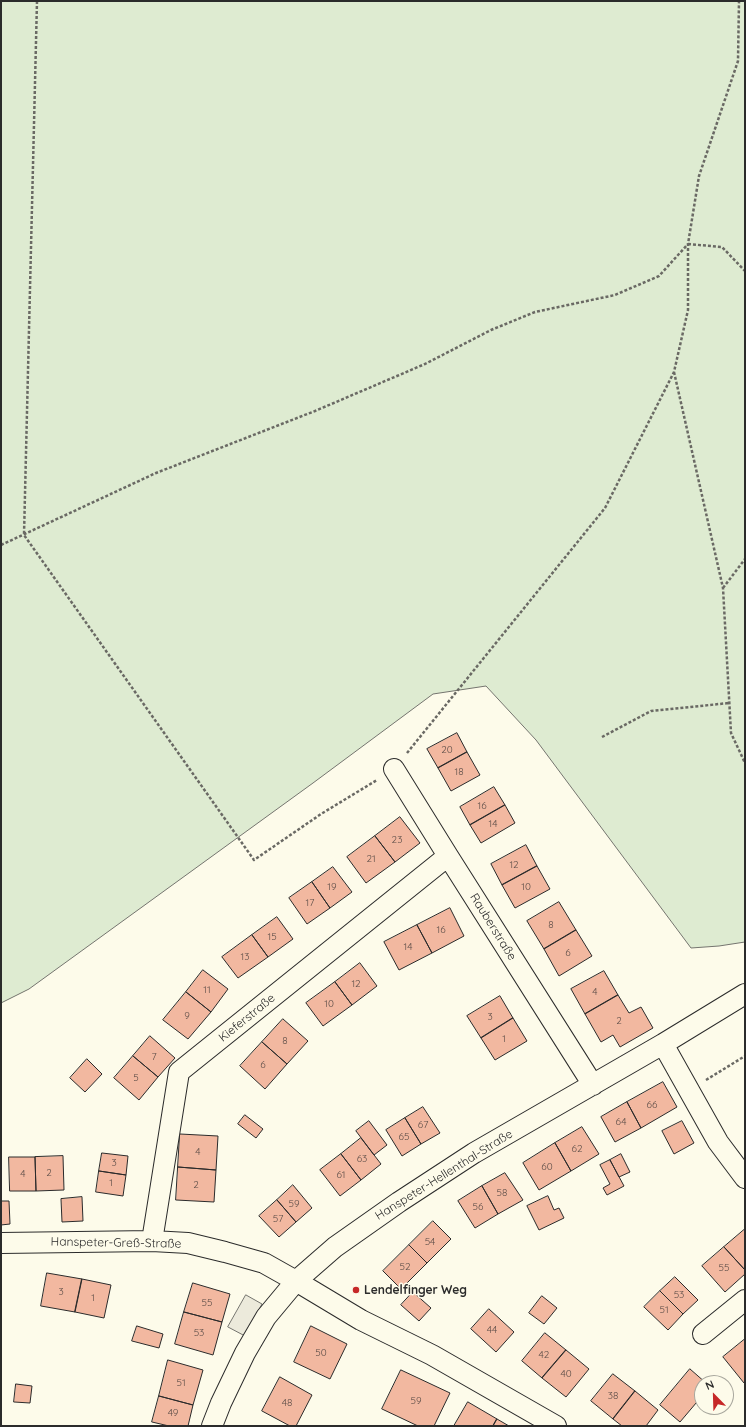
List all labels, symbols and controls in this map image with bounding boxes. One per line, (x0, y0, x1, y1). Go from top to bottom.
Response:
house number: 20 (441, 744, 453, 756)
house number: 18 (454, 766, 464, 778)
house number: 16 (477, 800, 487, 812)
house number: 14 (489, 818, 497, 830)
house number: 23 (392, 834, 402, 846)
house number: 21 (366, 853, 376, 865)
house number: 12 (509, 859, 519, 871)
house number: 19 (327, 881, 337, 893)
house number: 10 (521, 881, 531, 893)
street label: Rauberstraße (467, 891, 519, 963)
house number: 17 (306, 897, 314, 909)
house number: 8 (548, 919, 554, 931)
house number: 16 (436, 924, 446, 936)
house number: 15 (267, 931, 277, 943)
house number: 14 (404, 941, 412, 953)
house number: 6 (565, 947, 571, 959)
house number: 13 (241, 951, 249, 963)
house number: 12 (351, 978, 361, 990)
house number: 11 (203, 984, 211, 996)
house number: 4 (592, 986, 598, 998)
street label: Kieferstraße (216, 991, 278, 1045)
house number: 10 (324, 998, 334, 1010)
house number: 9 (184, 1010, 190, 1022)
house number: 3 (487, 1011, 493, 1023)
house number: 2 (616, 1015, 622, 1027)
house number: 1 (502, 1033, 506, 1045)
house number: 8 (282, 1035, 288, 1047)
house number: 7 (151, 1051, 157, 1063)
house number: 6 (260, 1059, 266, 1071)
house number: 5 (133, 1072, 139, 1084)
house number: 66 (647, 1099, 657, 1111)
house number: 64 (616, 1116, 626, 1128)
house number: 67 (418, 1119, 428, 1131)
street label: Hanspeter-Hellenthal-Straße (373, 1127, 515, 1223)
house number: 65 (399, 1131, 409, 1143)
house number: 62 (572, 1143, 582, 1155)
house number: 4 (195, 1146, 201, 1158)
house number: 63 (357, 1153, 367, 1165)
house number: 3 (111, 1157, 117, 1169)
house number: 60 (541, 1161, 553, 1173)
house number: 2 (46, 1167, 52, 1179)
house number: 4 (20, 1168, 26, 1180)
house number: 61 (336, 1169, 346, 1181)
house number: 1 (109, 1177, 113, 1189)
house number: 2 (193, 1179, 199, 1191)
house number: 58 (497, 1187, 507, 1199)
house number: 59 (288, 1198, 300, 1210)
house number: 56 (473, 1201, 483, 1213)
house number: 57 (273, 1213, 283, 1225)
street label: Hanspeter-Greß-Straße (51, 1235, 181, 1251)
house number: 54 (425, 1236, 435, 1248)
house number: 52 (400, 1261, 410, 1273)
house number: 55 (719, 1262, 729, 1274)
place label: Lendelfinger Weg (364, 1283, 467, 1297)
marker: Lendelfinger Weg (351, 1285, 361, 1295)
house number: 3 (58, 1286, 64, 1298)
house number: 53 (674, 1289, 684, 1301)
house number: 1 (91, 1292, 95, 1304)
house number: 55 (202, 1297, 212, 1309)
house number: 51 (659, 1304, 669, 1316)
house number: 44 (487, 1324, 497, 1336)
house number: 53 (194, 1327, 204, 1339)
house number: 50 (315, 1347, 327, 1359)
house number: 42 (539, 1349, 549, 1361)
house number: 40 (560, 1368, 572, 1380)
north arrow (694, 1375, 734, 1415)
house number: 51 (176, 1377, 186, 1389)
text: N (703, 1377, 716, 1393)
house number: 38 (608, 1390, 618, 1402)
house number: 59 (410, 1395, 422, 1407)
house number: 48 (282, 1397, 292, 1409)
house number: 49 (168, 1407, 178, 1419)

